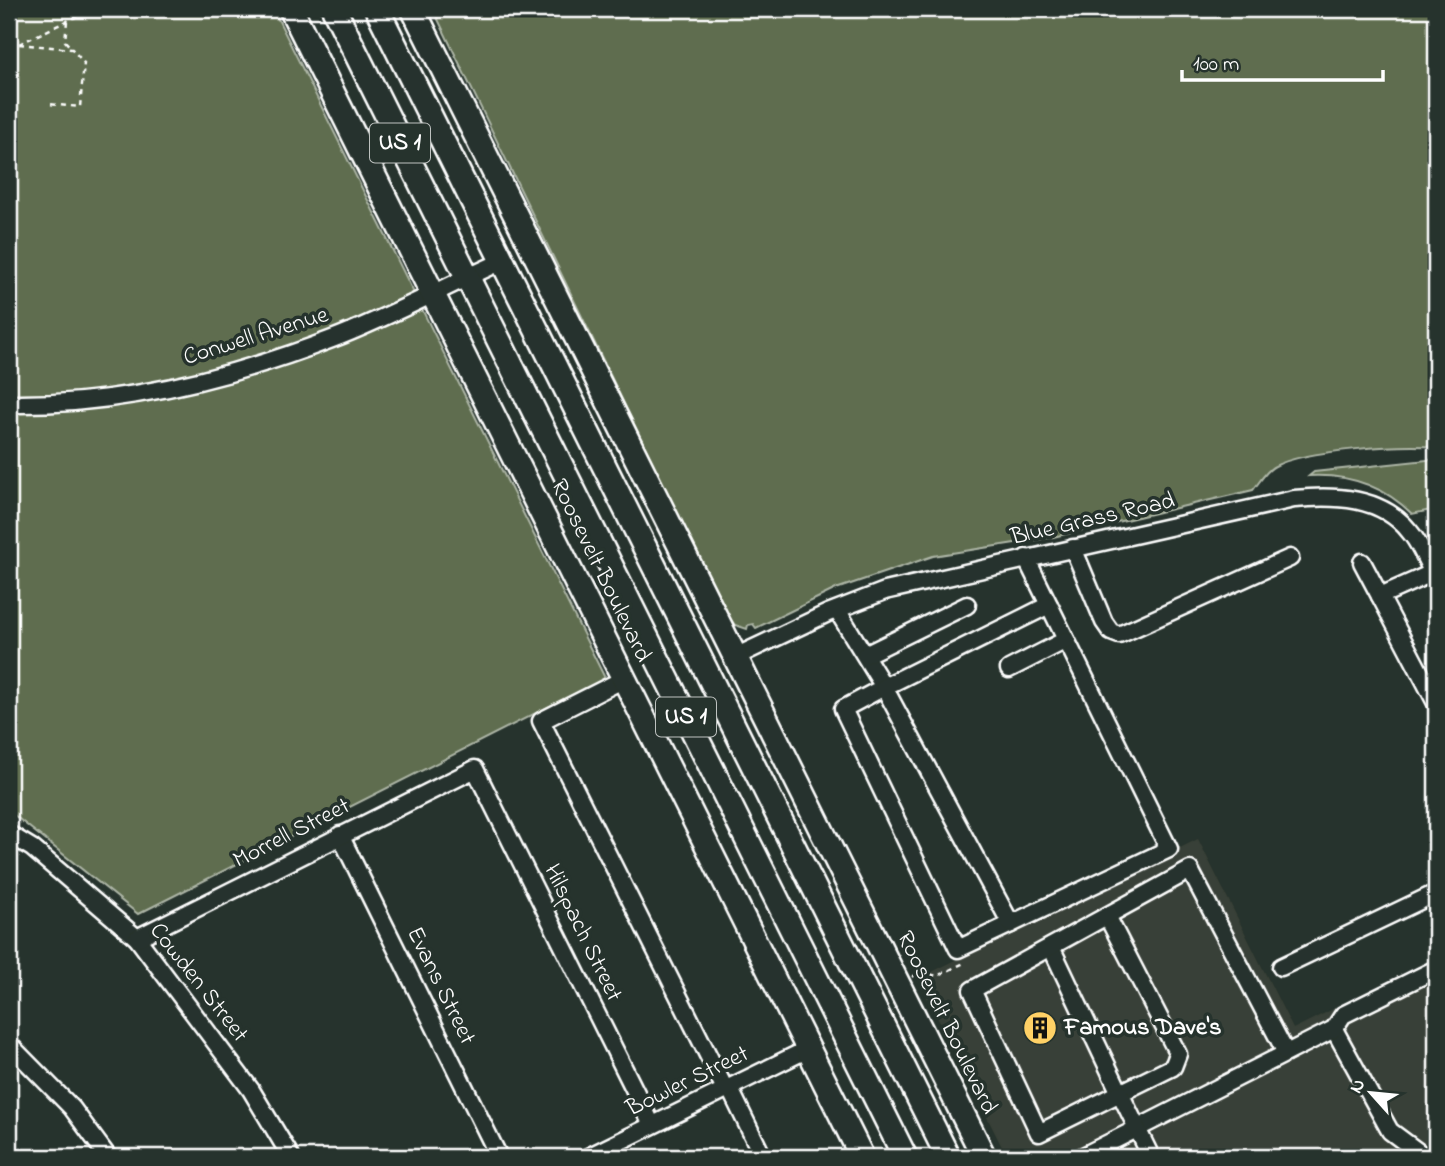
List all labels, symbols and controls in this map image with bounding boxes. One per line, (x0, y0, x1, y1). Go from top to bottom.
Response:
scale bar (1182, 38, 1384, 82)
text: 100 m (1193, 50, 1239, 80)
road number: US 1 (370, 124, 430, 162)
street label: Conwell Avenue (179, 298, 333, 376)
street label: Roosevelt Boulevard (540, 473, 660, 669)
street label: Blue Grass Road (1007, 484, 1179, 556)
road number: US 1 (656, 698, 716, 736)
street label: Morrell Street (227, 790, 357, 878)
street label: Hilspach Street (534, 858, 630, 1008)
street label: Cowden Street (140, 916, 256, 1050)
street label: Evans Street (396, 921, 484, 1051)
street label: Roosevelt Boulevard (886, 925, 1006, 1121)
building icon: Famous Dave's (1021, 1009, 1059, 1047)
place label: Famous Dave's (1063, 1011, 1222, 1046)
street label: Bowler Street (620, 1037, 755, 1127)
north arrow (1336, 1058, 1406, 1128)
text: N (1343, 1074, 1373, 1098)

